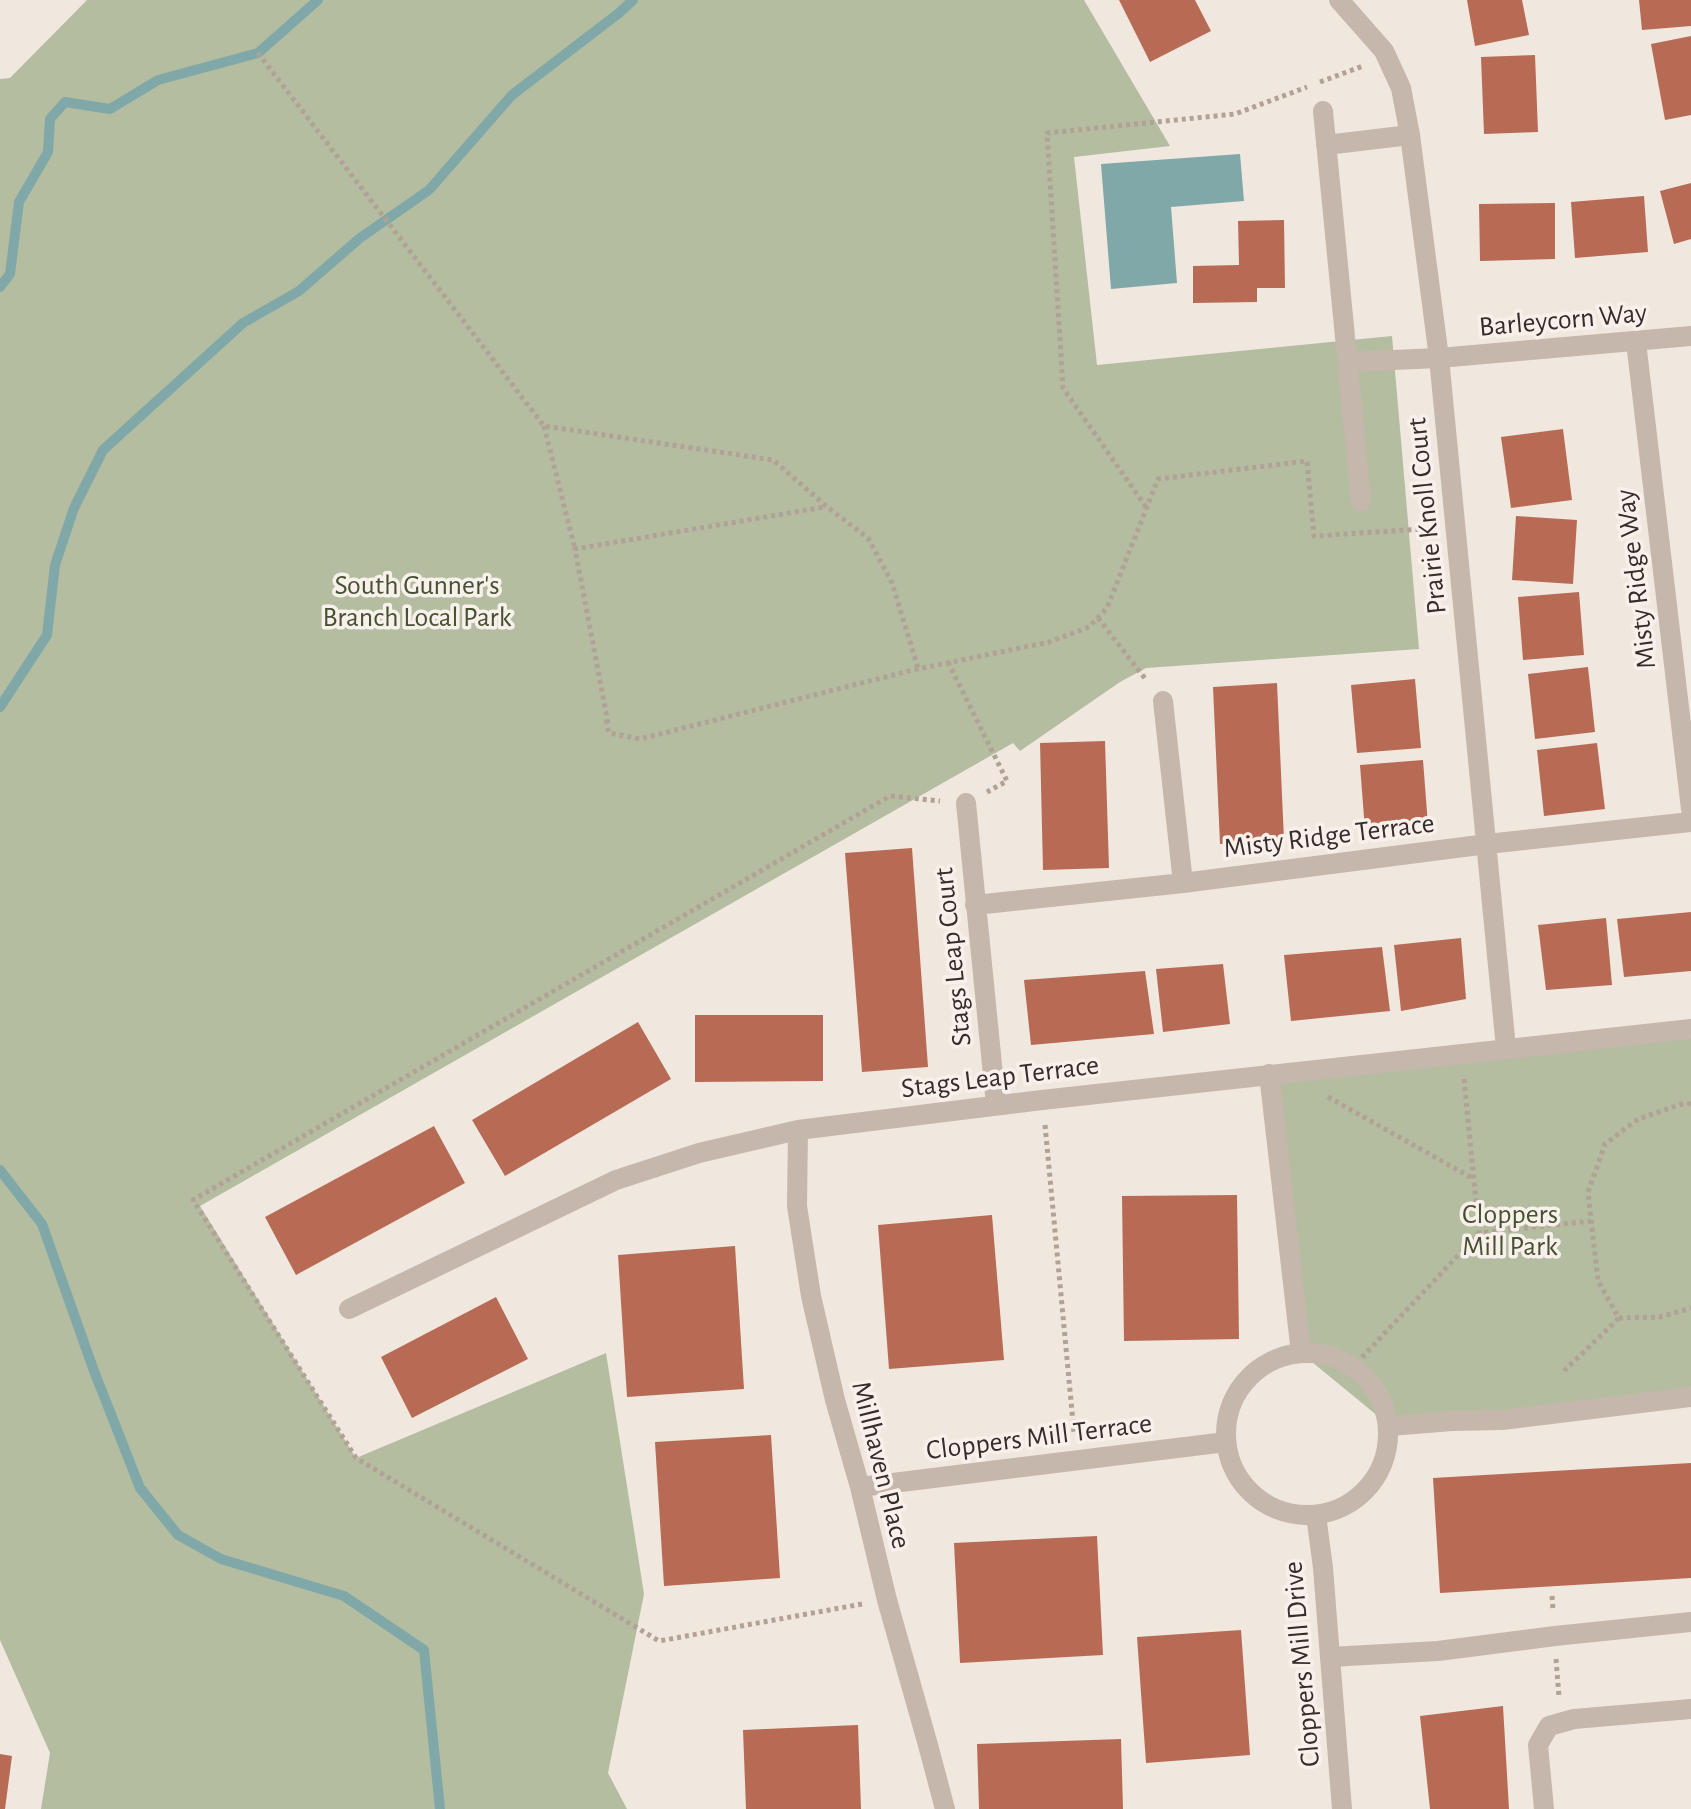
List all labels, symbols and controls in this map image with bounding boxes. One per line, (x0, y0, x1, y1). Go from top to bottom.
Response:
street label: Barleycorn Way (1478, 296, 1648, 344)
street label: Prairie Knoll Court (1400, 416, 1454, 616)
street label: Misty Ridge Way (1608, 487, 1664, 671)
park label: South Gunner's Branch Local Park (323, 569, 511, 635)
street label: Misty Ridge Terrace (1222, 806, 1436, 866)
street label: Stags Leap Court (927, 866, 979, 1048)
street label: Stags Leap Terrace (899, 1048, 1101, 1106)
park label: Cloppers Mill Park (1462, 1198, 1558, 1264)
street label: Millhaven Place (844, 1378, 918, 1552)
street label: Cloppers Mill Terrace (924, 1406, 1154, 1468)
street label: Cloppers Mill Drive (1276, 1560, 1328, 1768)

